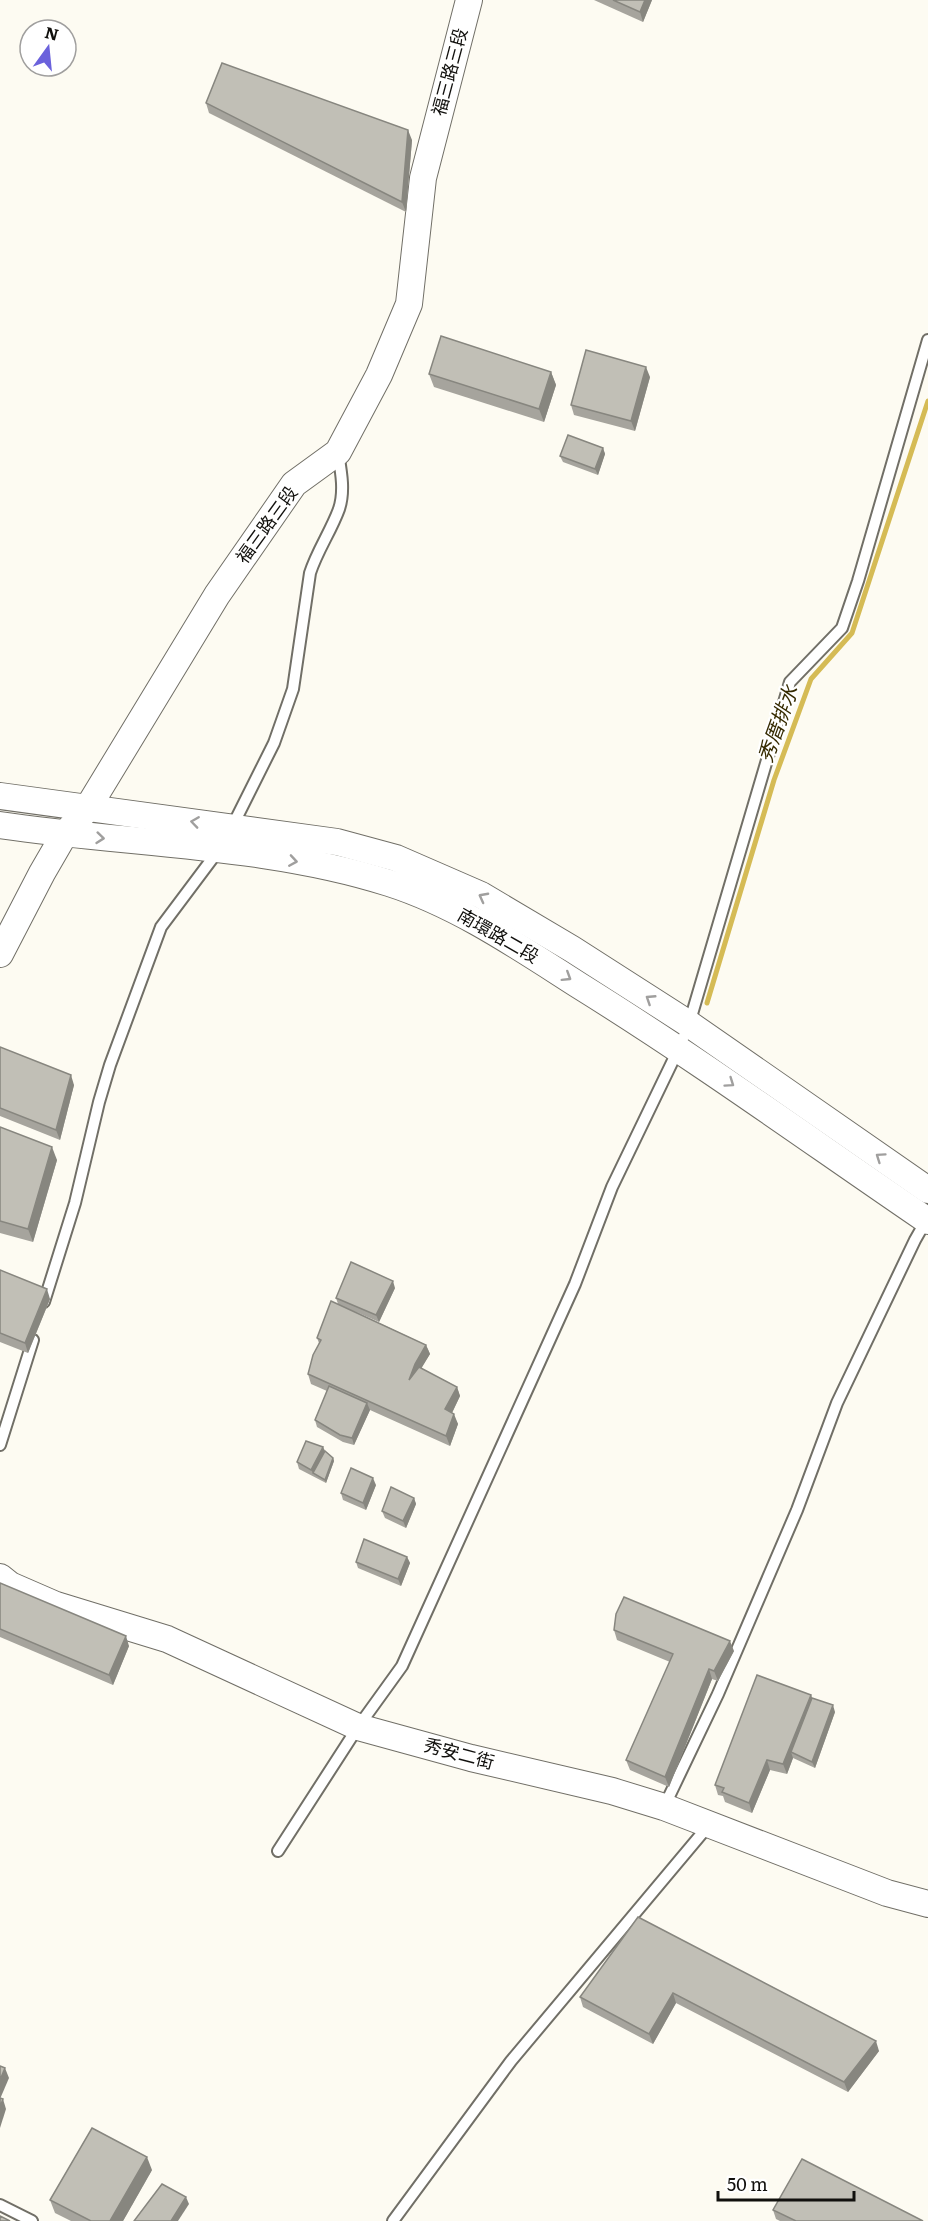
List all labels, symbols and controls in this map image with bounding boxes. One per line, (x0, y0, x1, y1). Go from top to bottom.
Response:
north arrow (18, 18, 78, 78)
text: N (43, 19, 62, 46)
street label: 福三路三段 (424, 25, 473, 119)
street label: 福三路三段 (228, 480, 303, 568)
water label: 秀厝排水 (748, 680, 804, 766)
one-way arrow (191, 816, 200, 829)
one-way arrow (95, 831, 104, 844)
one-way arrow (288, 855, 298, 867)
one-way arrow (479, 893, 490, 905)
street label: 南環路二段 (453, 901, 544, 969)
one-way arrow (560, 970, 571, 981)
one-way arrow (646, 995, 657, 1006)
one-way arrow (723, 1076, 734, 1087)
one-way arrow (876, 1153, 887, 1164)
street label: 秀安二街 (421, 1730, 498, 1775)
scale bar (718, 2164, 854, 2202)
text: 50 m (727, 2170, 768, 2197)

